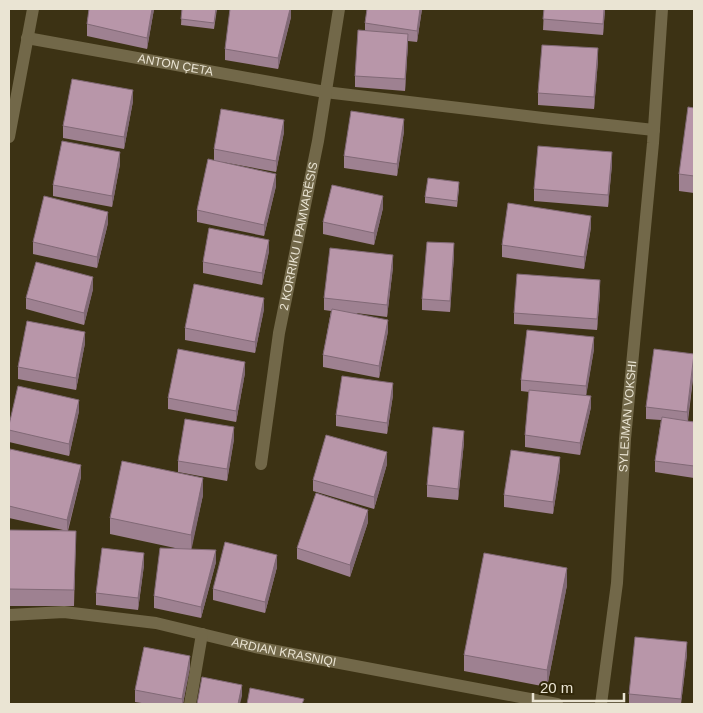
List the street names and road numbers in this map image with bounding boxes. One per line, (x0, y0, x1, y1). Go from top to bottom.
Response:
street label: ANTON ÇETA (137, 51, 214, 79)
street label: 2 KORRIKU I PAMVARËSIS (277, 161, 321, 312)
street label: SYLEJMAN VOKSHI (616, 360, 639, 473)
street label: ARDIAN KRASNIQI (230, 635, 337, 669)

